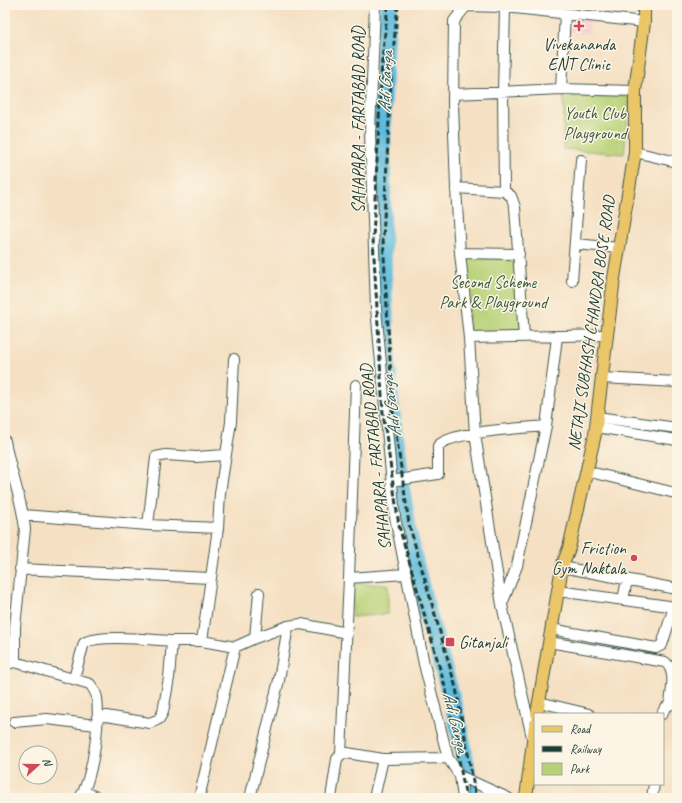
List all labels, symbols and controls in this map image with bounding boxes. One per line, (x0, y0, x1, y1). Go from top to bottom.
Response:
marker: Vivekananda ENT Clinic (573, 20, 585, 32)
street label: SAHAPARA - FARTABAD ROAD (348, 25, 369, 213)
place label: Vivekananda ENT Clinic (543, 34, 616, 75)
water label: Adi Ganga (372, 48, 398, 113)
park label: Youth Club Playground (564, 103, 629, 144)
street label: NETAJI SUBHASH CHANDRA BOSE ROAD (563, 193, 620, 452)
park label: Second Scheme Park & Playground (439, 272, 549, 313)
street label: SAHAPARA - FARTABAD ROAD (355, 361, 396, 551)
water label: Adi Ganga (376, 371, 406, 438)
place label: Friction Gym Naktala (552, 538, 628, 579)
marker: Friction Gym Naktala (629, 553, 639, 563)
place label: Gitanjali (459, 632, 509, 653)
marker: Gitanjali (444, 636, 456, 648)
water label: Adi Ganga (438, 689, 475, 757)
legend (534, 713, 664, 785)
text: Road (570, 721, 592, 737)
text: Railway (570, 741, 602, 757)
north arrow (18, 745, 58, 785)
text: N (40, 756, 56, 769)
text: Park (570, 761, 591, 777)

